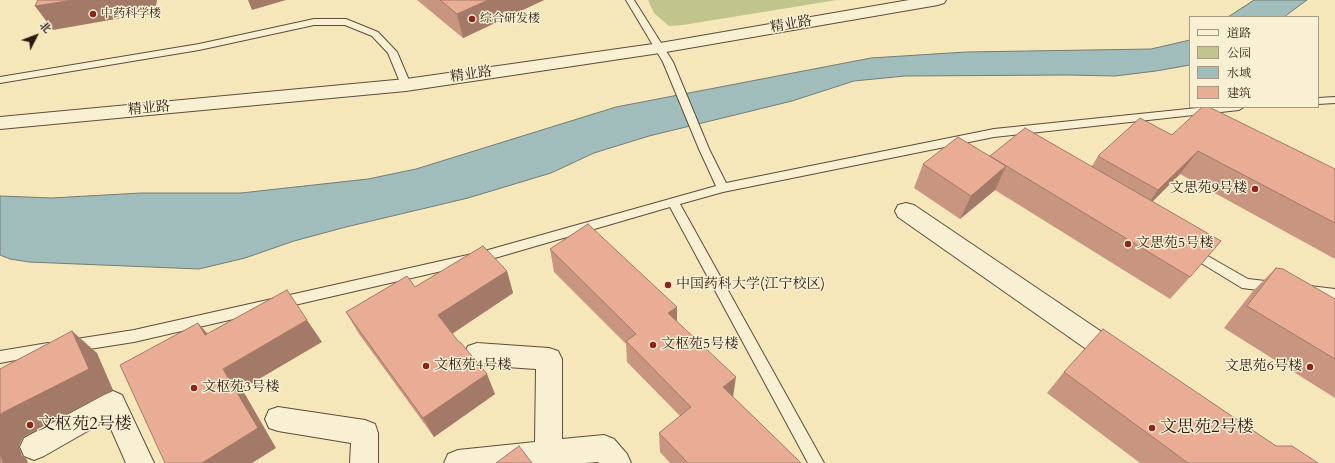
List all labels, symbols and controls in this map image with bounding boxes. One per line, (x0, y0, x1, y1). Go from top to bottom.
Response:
place label: 中药科学楼 (101, 7, 161, 21)
marker: 中药科学楼 (88, 9, 98, 19)
place label: 综合研发楼 (480, 12, 540, 26)
street label: 精业路 (769, 13, 813, 37)
marker: 综合研发楼 (467, 14, 477, 24)
north arrow (16, 16, 56, 56)
legend (1189, 16, 1319, 108)
text: 北 (36, 19, 55, 37)
text: 道路 (1227, 25, 1251, 41)
text: 公园 (1227, 45, 1251, 61)
street label: 精业路 (449, 64, 493, 86)
text: 水域 (1227, 65, 1251, 81)
text: 建筑 (1227, 85, 1251, 101)
street label: 精业路 (127, 99, 171, 119)
place label: 文思苑9号楼 (1170, 181, 1247, 197)
marker: 文思苑9号楼 (1250, 184, 1260, 194)
place label: 文思苑5号楼 (1136, 236, 1213, 252)
marker: 文思苑5号楼 (1123, 239, 1133, 249)
place label: 中国药科大学(江宁校区) (676, 277, 825, 293)
marker: 中国药科大学(江宁校区) (663, 280, 673, 290)
place label: 文枢苑5号楼 (661, 337, 738, 353)
marker: 文枢苑5号楼 (648, 340, 658, 350)
place label: 文枢苑4号楼 (434, 358, 511, 374)
place label: 文思苑6号楼 (1225, 359, 1302, 375)
marker: 文枢苑4号楼 (421, 361, 431, 371)
marker: 文思苑6号楼 (1305, 362, 1315, 372)
place label: 文枢苑3号楼 (202, 380, 279, 396)
marker: 文枢苑3号楼 (189, 383, 199, 393)
place label: 文枢苑2号楼 (38, 415, 132, 435)
place label: 文思苑2号楼 (1160, 418, 1254, 438)
marker: 文枢苑2号楼 (25, 420, 35, 430)
marker: 文思苑2号楼 (1147, 423, 1157, 433)

